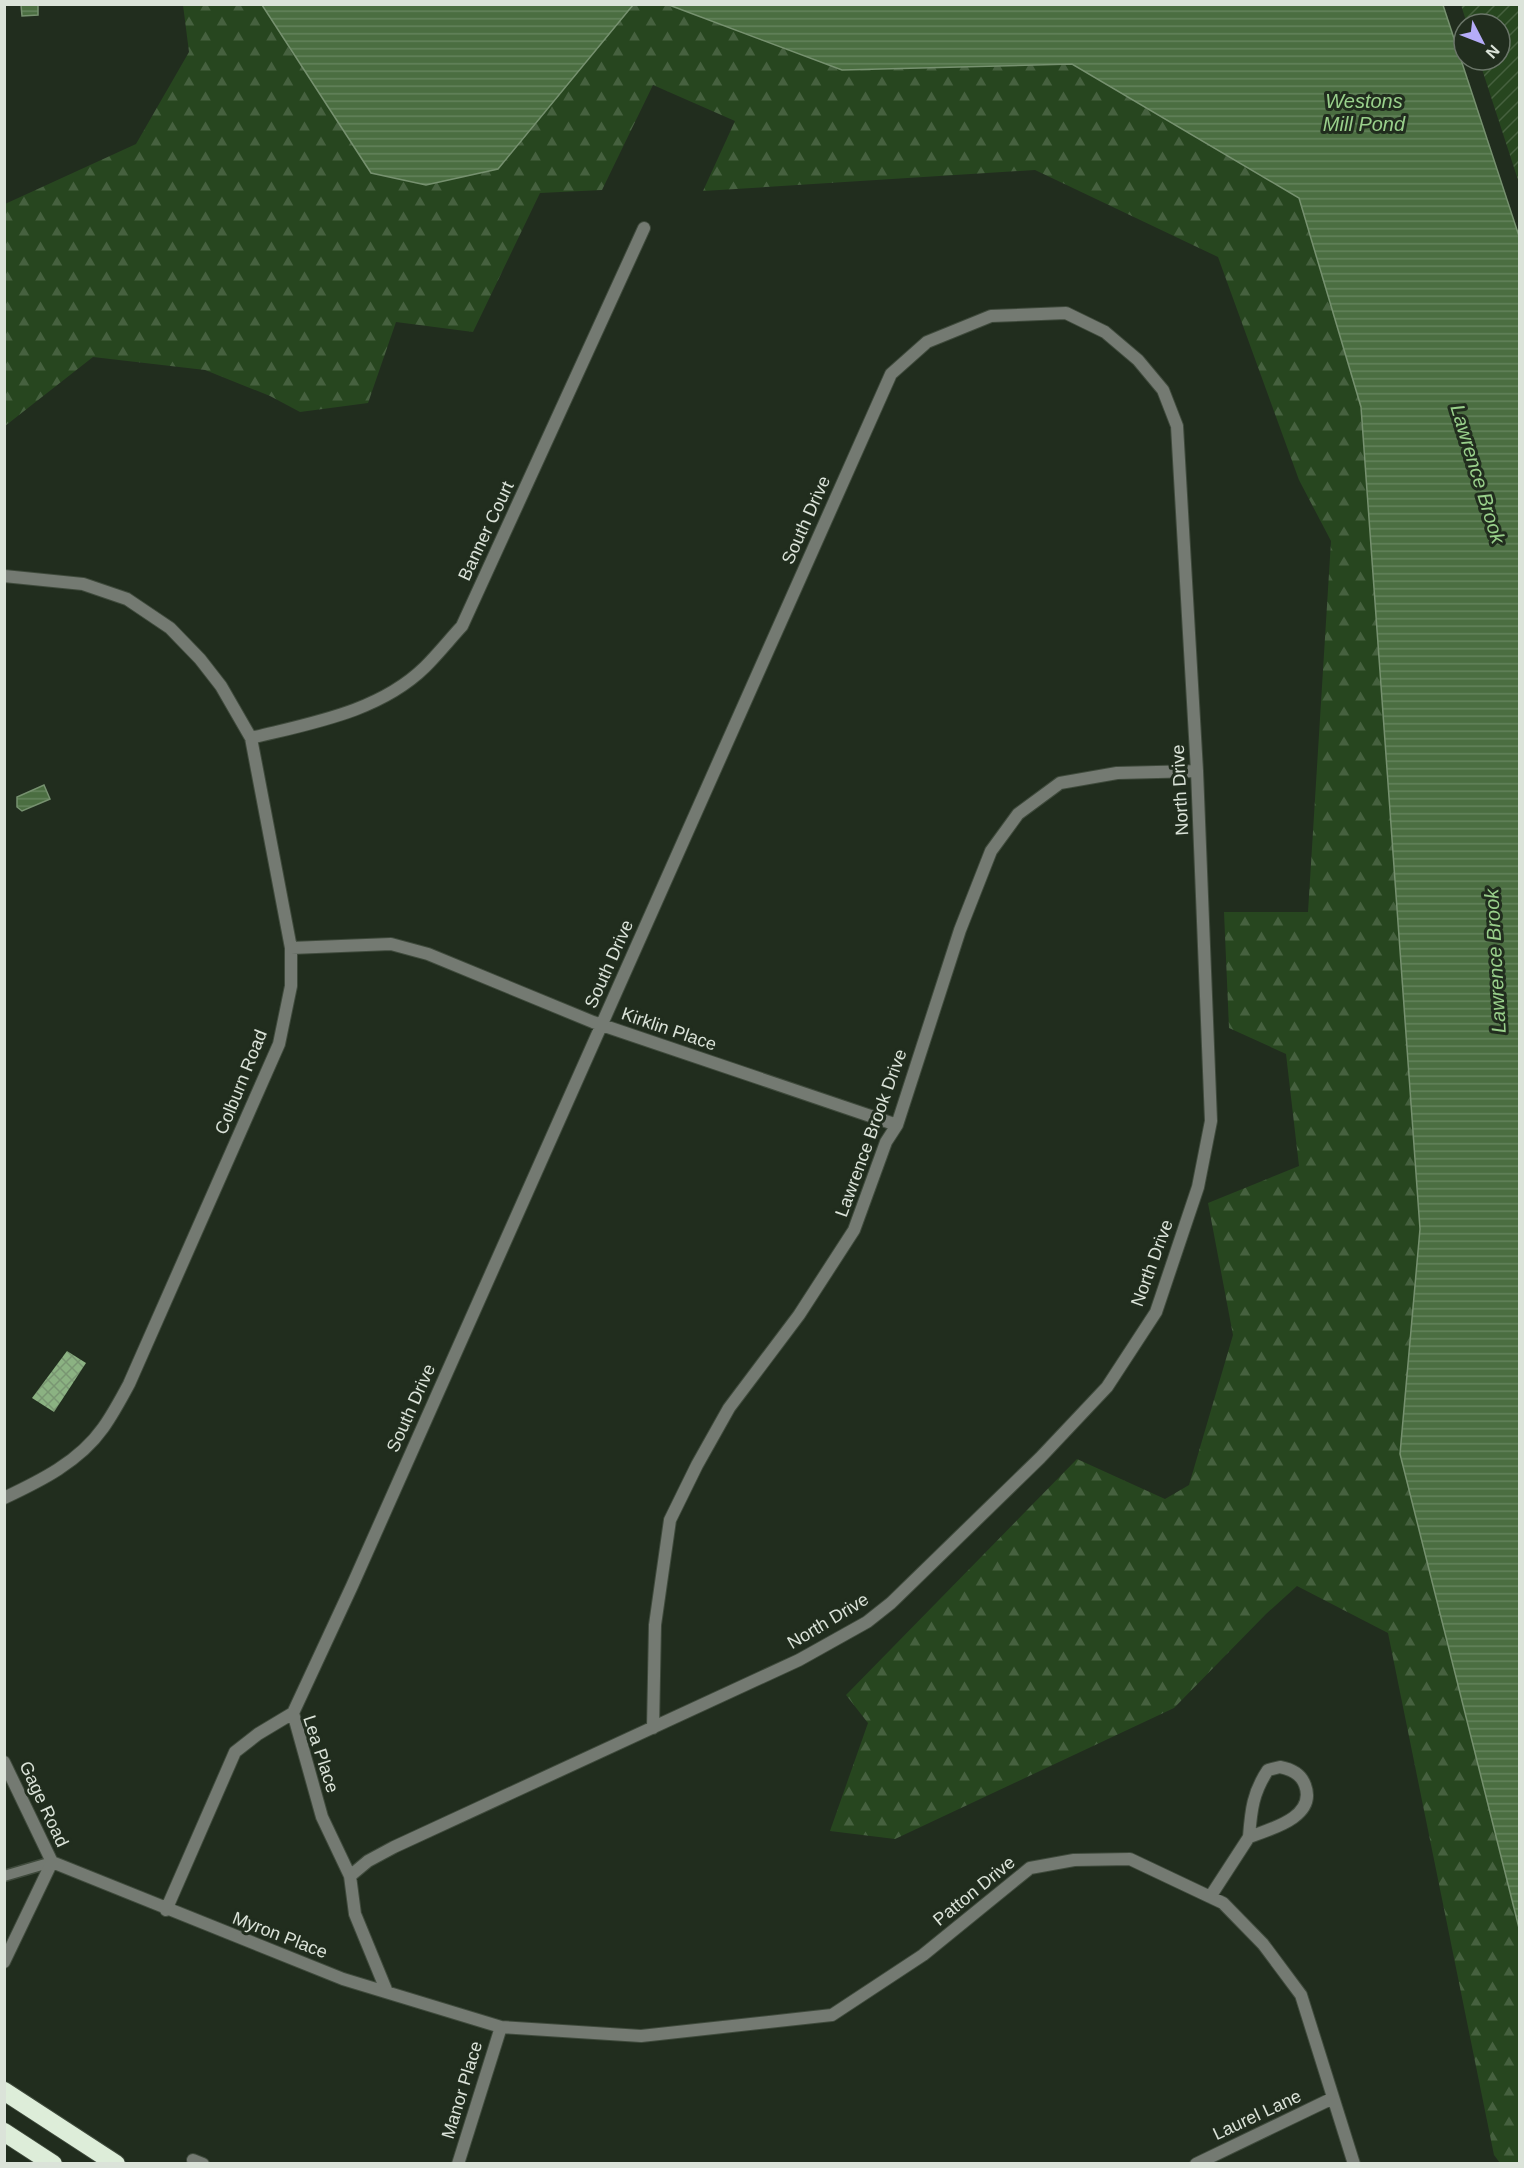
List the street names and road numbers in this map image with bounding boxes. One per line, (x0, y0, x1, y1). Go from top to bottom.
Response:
street label: South Drive (778, 473, 834, 567)
street label: Banner Court (454, 478, 518, 584)
street label: North Drive (1168, 744, 1192, 836)
street label: South Drive (581, 917, 637, 1011)
street label: Kirklin Place (619, 1003, 719, 1055)
street label: Colburn Road (211, 1027, 271, 1137)
street label: Lawrence Brook Drive (831, 1046, 911, 1220)
street label: North Drive (1127, 1217, 1177, 1309)
street label: South Drive (383, 1361, 439, 1455)
street label: North Drive (784, 1589, 872, 1653)
street label: Lea Place (299, 1713, 343, 1795)
street label: Gage Road (15, 1758, 73, 1850)
street label: Patton Drive (929, 1852, 1019, 1930)
street label: Myron Place (230, 1908, 330, 1962)
street label: Manor Place (438, 2039, 486, 2141)
street label: Laurel Lane (1210, 2086, 1304, 2144)

